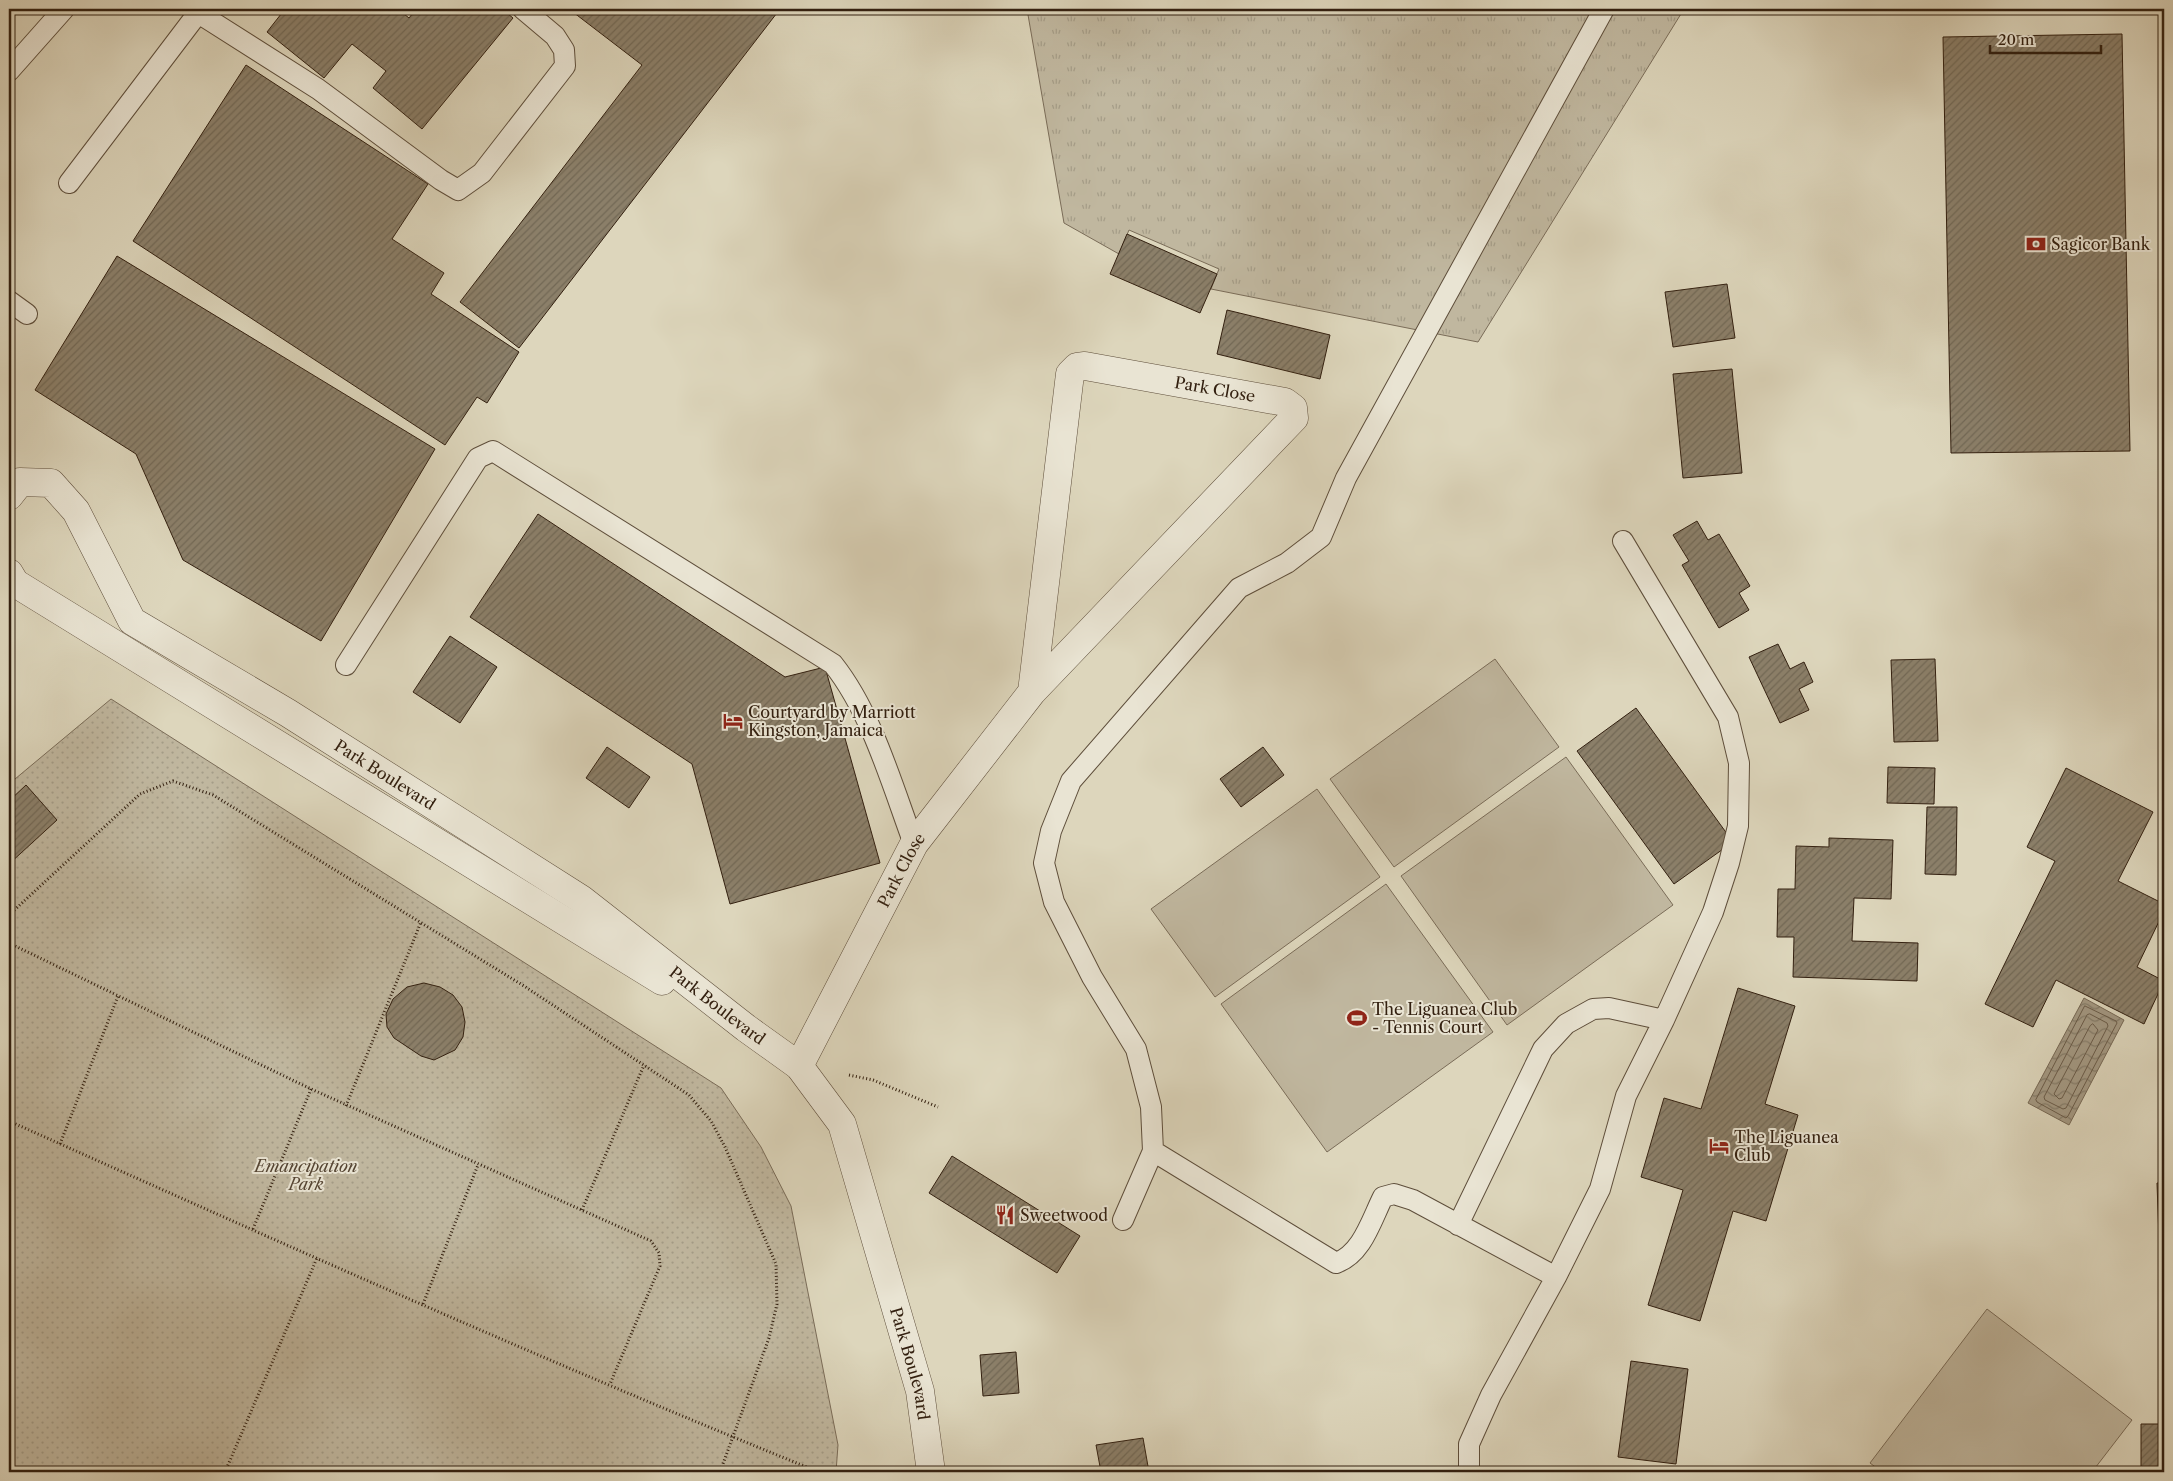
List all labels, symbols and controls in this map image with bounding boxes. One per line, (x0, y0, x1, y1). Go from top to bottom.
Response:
scale bar (1990, 22, 2102, 54)
text: 20 m (1998, 30, 2034, 49)
bank icon: Sagicor Bank (2025, 233, 2047, 255)
place label: Sagicor Bank (2051, 234, 2151, 254)
street label: Park Close (1173, 372, 1257, 406)
place label: Courtyard by Marriott Kingston, Jamaica (748, 702, 916, 740)
hotel icon: Courtyard by Marriott Kingston, Jamaica (722, 710, 744, 732)
street label: Park Boulevard (331, 735, 440, 814)
street label: Park Close (873, 829, 929, 911)
street label: Park Boulevard (665, 962, 770, 1049)
place label: The Liguanea Club - Tennis Court (1372, 999, 1517, 1037)
sports icon: The Liguanea Club - Tennis Court (1346, 1007, 1368, 1029)
place label: The Liguanea Club (1734, 1127, 1839, 1165)
hotel icon: The Liguanea Club (1708, 1135, 1730, 1157)
park label: Emancipation Park (253, 1156, 357, 1194)
restaurant icon: Sweetwood (994, 1204, 1016, 1226)
place label: Sweetwood (1020, 1205, 1108, 1225)
street label: Park Boulevard (886, 1305, 934, 1421)

